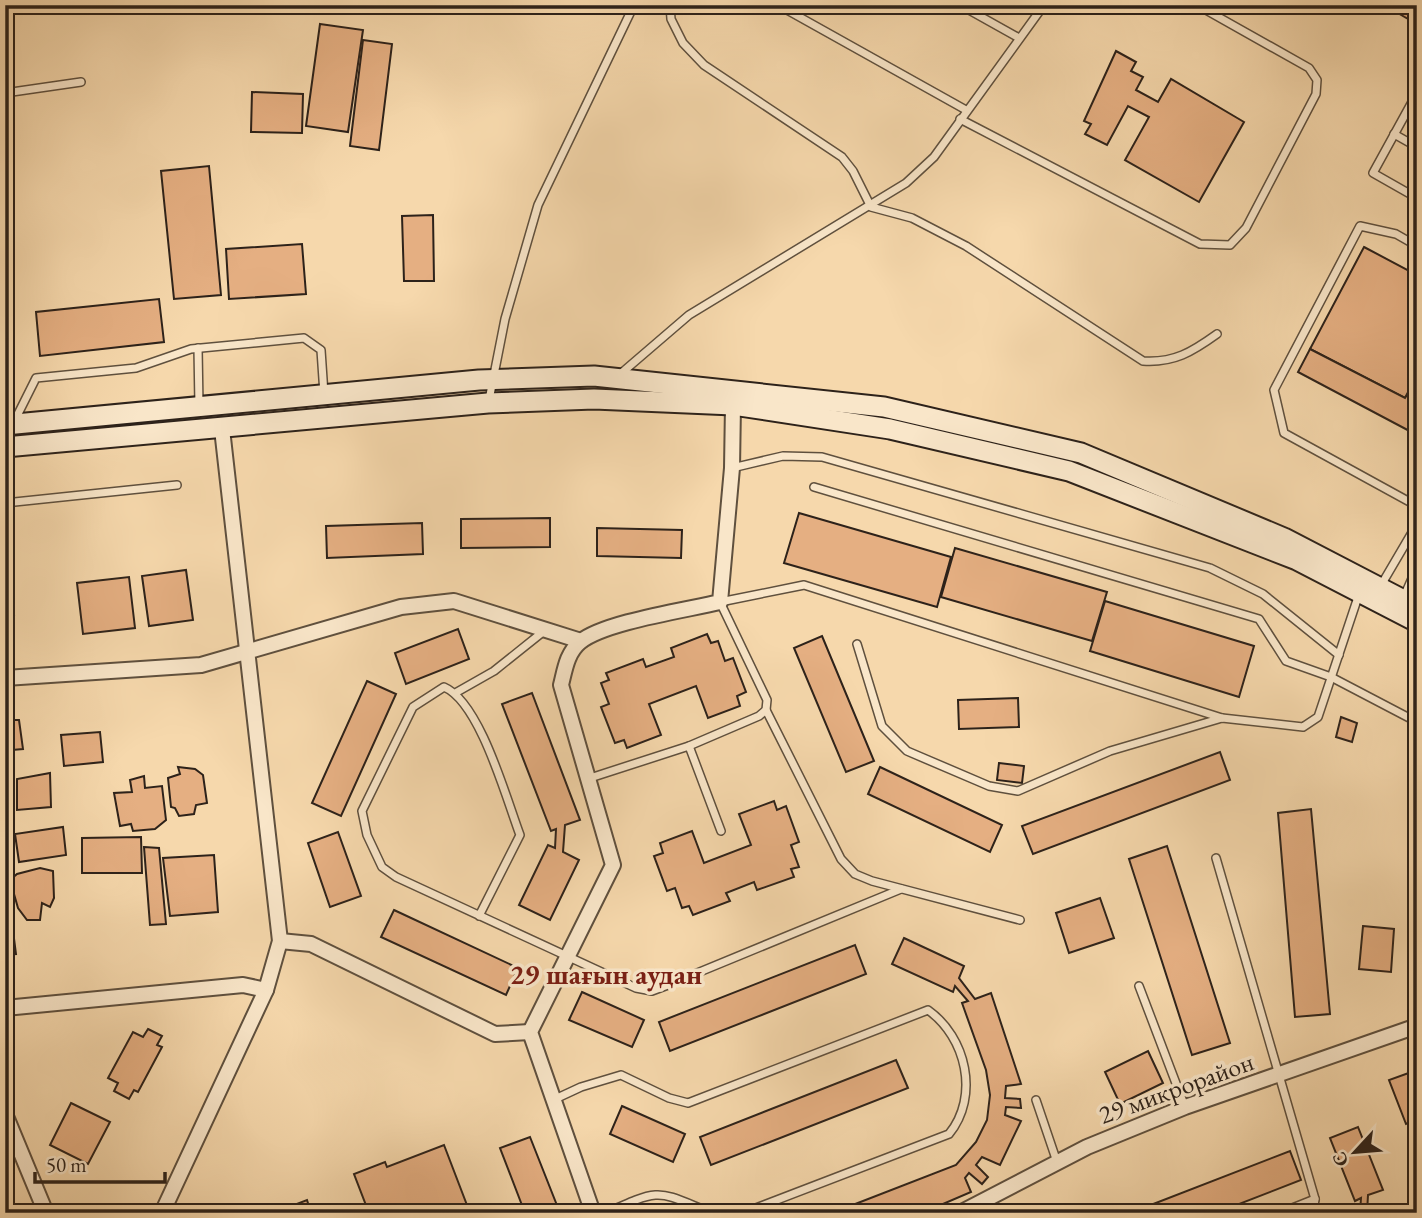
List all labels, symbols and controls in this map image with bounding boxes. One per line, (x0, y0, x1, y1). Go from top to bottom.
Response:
district label: 29 шағын аудан (510, 956, 702, 992)
street label: 29 микрорайон (1094, 1044, 1258, 1132)
north arrow (1320, 1116, 1390, 1186)
scale bar (35, 1141, 164, 1185)
text: С (1326, 1148, 1354, 1171)
text: 50 m (46, 1151, 87, 1178)

